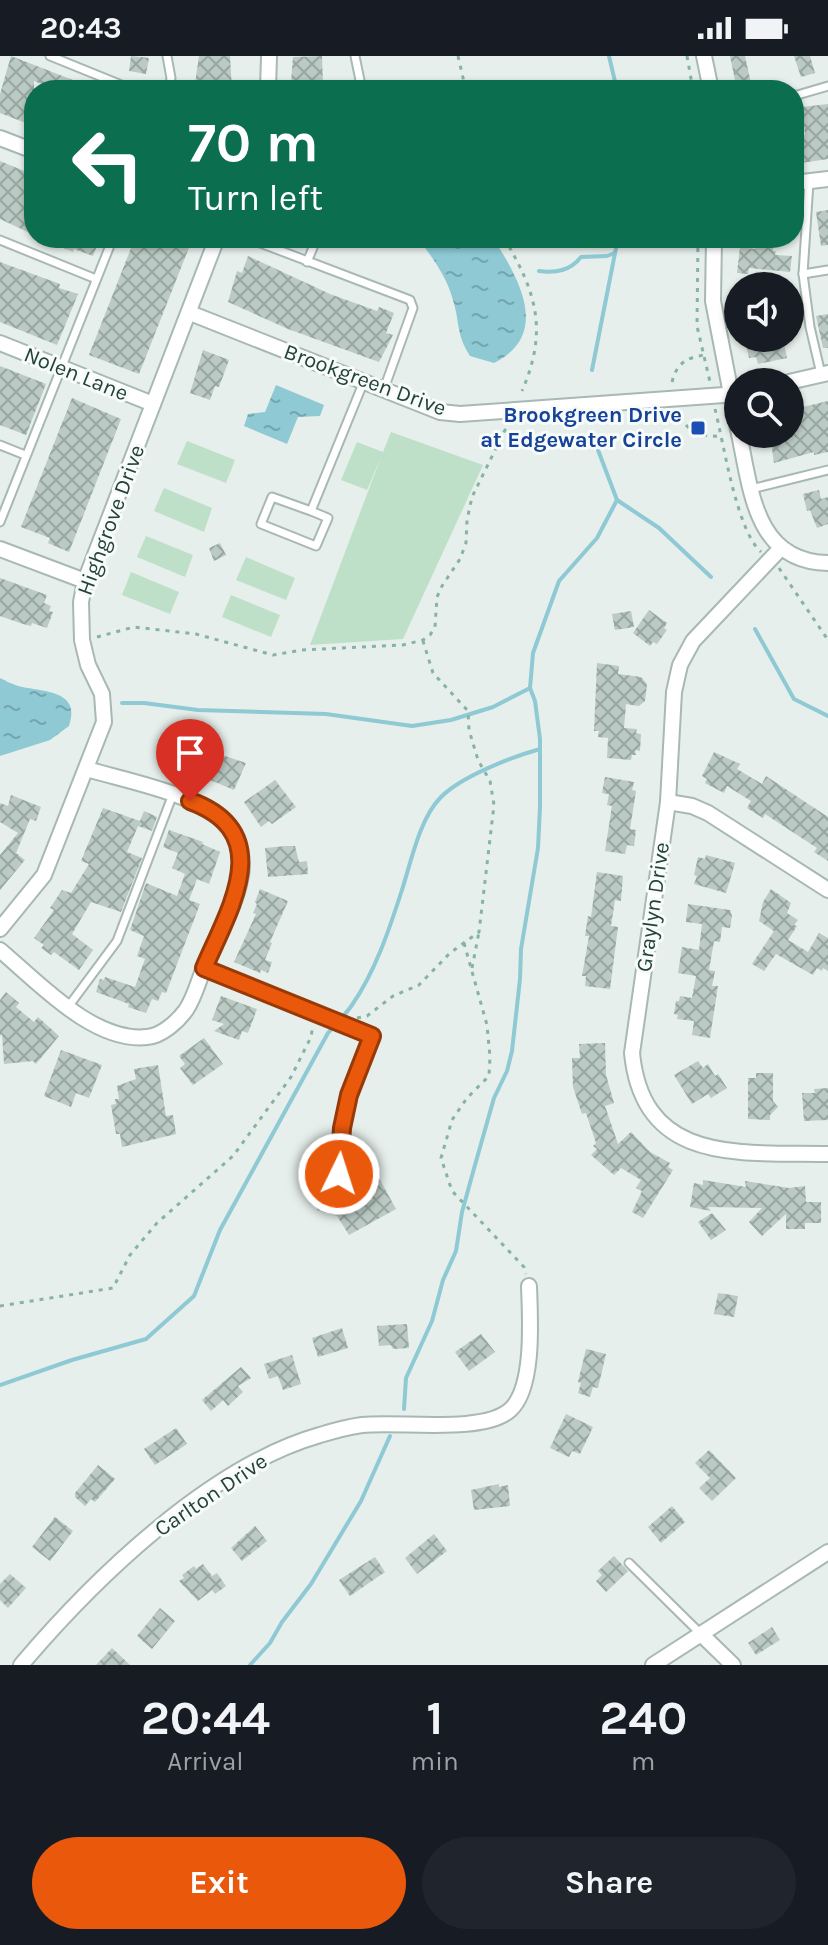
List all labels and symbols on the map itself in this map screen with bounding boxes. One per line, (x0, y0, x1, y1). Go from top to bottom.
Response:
street label: Brookgreen Drive (280, 339, 450, 421)
street label: Nolen Lane (20, 341, 132, 407)
place label: Brookgreen Drive at Edgewater Circle (480, 402, 682, 453)
marker: Brookgreen Drive at Edgewater Circle (689, 419, 707, 437)
street label: Highgrove Drive (72, 441, 150, 599)
pin (156, 719, 224, 801)
street label: Graylyn Drive (631, 840, 675, 974)
position arrow (297, 1132, 381, 1216)
street label: Carlton Drive (150, 1448, 272, 1542)

